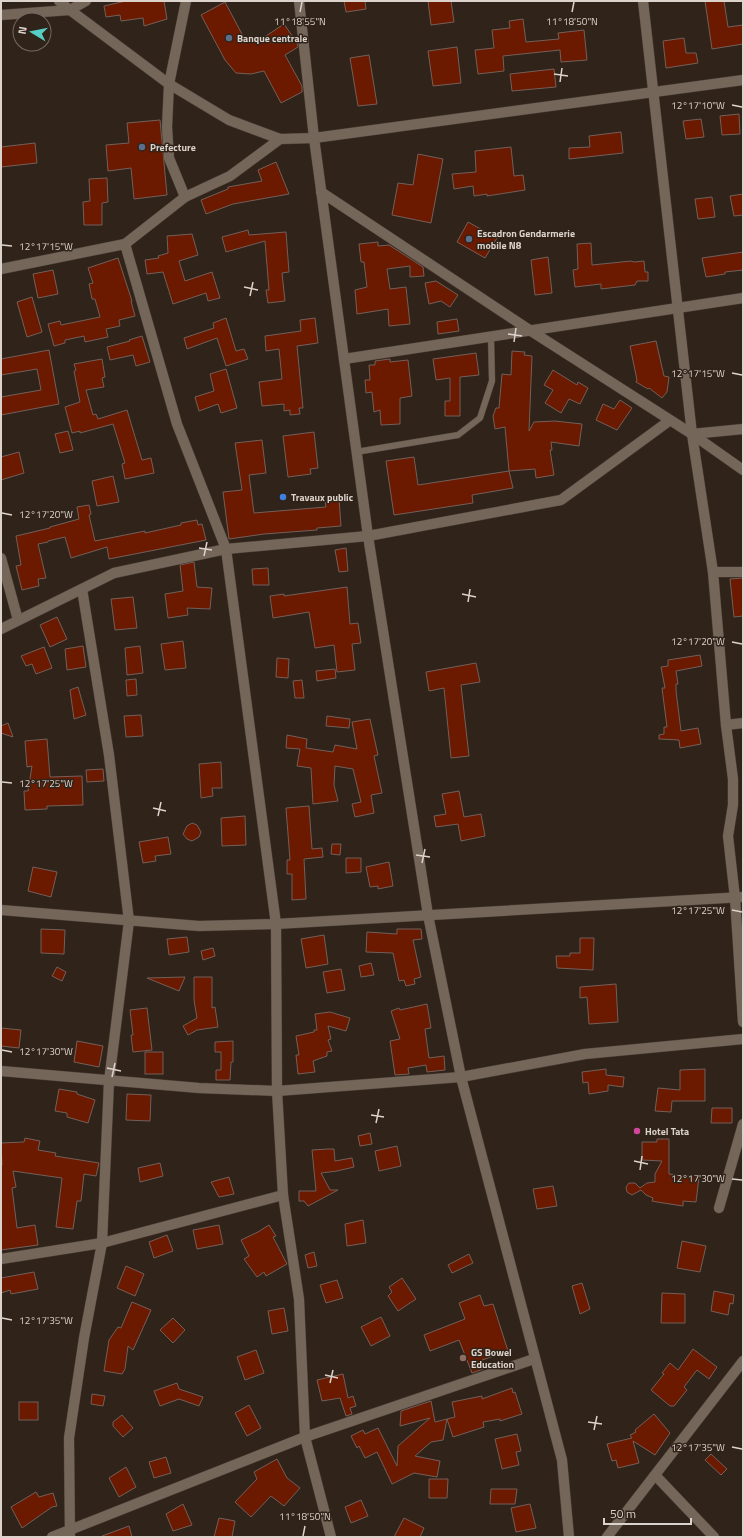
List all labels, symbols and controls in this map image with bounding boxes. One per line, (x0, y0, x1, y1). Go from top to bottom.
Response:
north arrow (12, 12, 52, 52)
text: 11°18'55"N (274, 14, 326, 29)
text: 11°18'50"N (546, 14, 598, 29)
text: N (14, 25, 31, 35)
place label: Banque centrale (237, 31, 307, 46)
marker: Banque centrale (224, 33, 234, 43)
text: 12°17'10"W (671, 98, 725, 113)
place label: Prefecture (150, 140, 196, 155)
marker: Prefecture (137, 142, 147, 152)
place label: Escadron Gendarmerie mobile N8 (477, 226, 575, 253)
marker: Escadron Gendarmerie mobile N8 (464, 234, 474, 244)
text: 12°17'15"W (19, 239, 73, 254)
text: 12°17'15"W (671, 366, 725, 381)
place label: Travaux public (291, 490, 354, 505)
marker: Travaux public (278, 492, 288, 502)
text: 12°17'20"W (19, 507, 73, 522)
text: 12°17'20"W (671, 634, 725, 649)
text: 12°17'25"W (19, 776, 73, 791)
text: 12°17'25"W (671, 903, 725, 918)
text: 12°17'30"W (19, 1044, 73, 1059)
place label: Hotel Tata (645, 1124, 689, 1139)
marker: Hotel Tata (632, 1126, 642, 1136)
text: 12°17'30"W (671, 1171, 725, 1186)
text: 12°17'35"W (19, 1313, 73, 1328)
place label: GS Bowel Education (471, 1345, 514, 1372)
marker: GS Bowel Education (458, 1353, 468, 1363)
text: 12°17'35"W (671, 1440, 725, 1455)
scale bar (604, 1500, 691, 1526)
text: 50 m (610, 1504, 636, 1523)
text: 11°18'50"N (279, 1509, 331, 1524)

